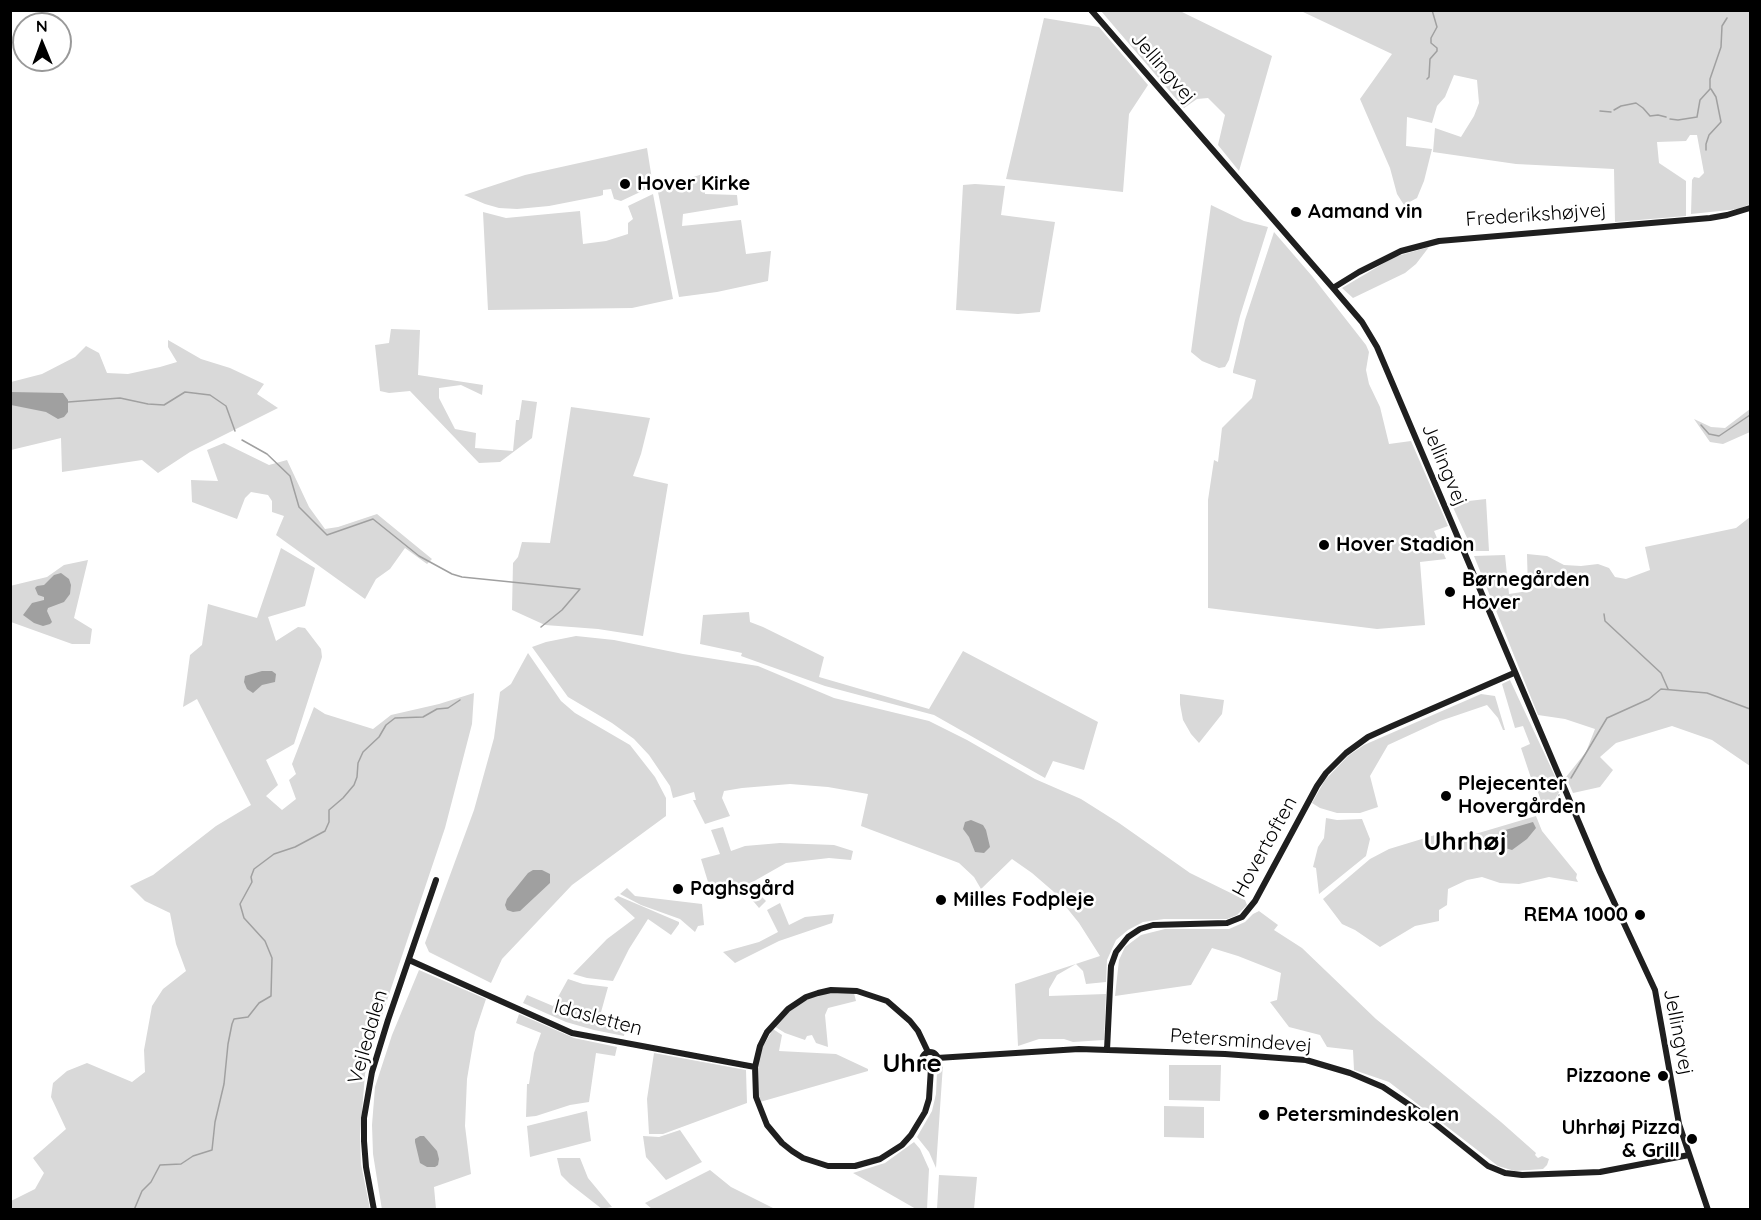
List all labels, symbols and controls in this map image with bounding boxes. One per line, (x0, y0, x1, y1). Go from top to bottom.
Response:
north arrow (12, 12, 72, 72)
text: N (36, 16, 48, 36)
street label: Jellingvej (1125, 27, 1201, 109)
place label: Hover Kirke (637, 172, 750, 196)
marker: Hover Kirke (618, 177, 632, 191)
street label: Frederikshøjvej (1465, 198, 1607, 232)
place label: Aamand vin (1308, 200, 1423, 224)
marker: Aamand vin (1289, 205, 1303, 219)
street label: Jellingvej (1416, 420, 1472, 510)
place label: Hover Stadion (1336, 533, 1474, 557)
marker: Hover Stadion (1317, 538, 1331, 552)
place label: Børnegården Hover (1462, 568, 1590, 615)
marker: Børnegården Hover (1443, 585, 1457, 599)
place label: Plejecenter Hovergården (1458, 772, 1586, 819)
marker: Plejecenter Hovergården (1439, 789, 1453, 803)
street label: Hovertoften (1227, 792, 1303, 902)
district label: Uhrhøj (1423, 826, 1507, 858)
place label: Paghsgård (690, 877, 795, 901)
marker: Paghsgård (671, 882, 685, 896)
place label: Milles Fodpleje (953, 888, 1095, 912)
marker: Milles Fodpleje (934, 893, 948, 907)
place label: REMA 1000 (1523, 903, 1628, 927)
marker: REMA 1000 (1633, 908, 1647, 922)
street label: Vejledalen (343, 987, 393, 1087)
street label: Jellingvej (1658, 987, 1698, 1077)
street label: Idasletten (551, 995, 645, 1041)
street label: Petersmindevej (1169, 1024, 1313, 1058)
district label: Uhre (882, 1048, 942, 1080)
place label: Pizzaone (1566, 1064, 1651, 1088)
marker: Pizzaone (1656, 1069, 1670, 1083)
place label: Petersmindeskolen (1276, 1103, 1459, 1127)
marker: Petersmindeskolen (1257, 1108, 1271, 1122)
place label: Uhrhøj Pizza & Grill (1562, 1116, 1680, 1163)
marker: Uhrhøj Pizza & Grill (1685, 1132, 1699, 1146)

